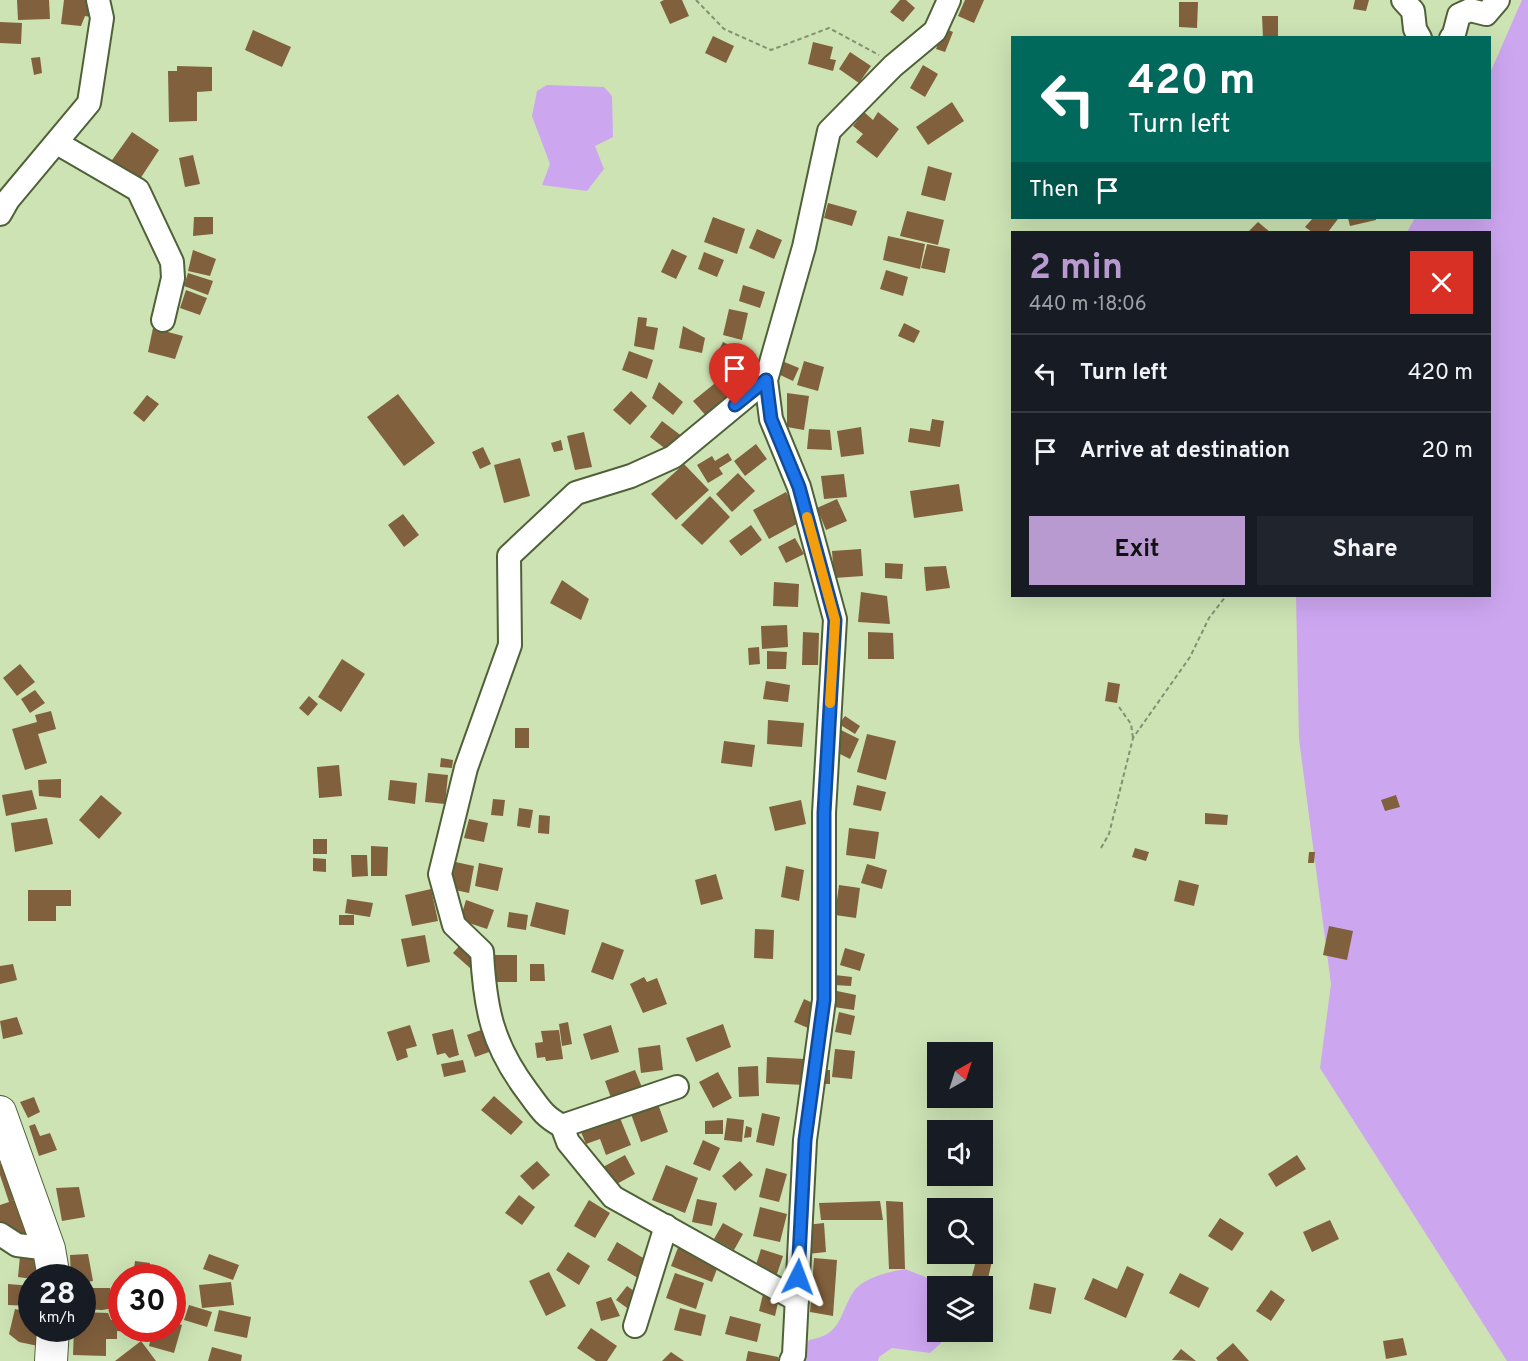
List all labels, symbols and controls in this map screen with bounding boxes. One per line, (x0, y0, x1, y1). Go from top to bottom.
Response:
text: 420 m (1128, 56, 1256, 109)
icon: left (1029, 60, 1107, 138)
text: Turn left (1128, 108, 1230, 142)
icon: arrive (1091, 174, 1124, 207)
text: Then (1029, 177, 1079, 204)
text: 2 min (1029, 246, 1123, 292)
button: close (1410, 251, 1473, 314)
text: 440 m · 18:06 (1029, 292, 1147, 318)
pin (709, 343, 760, 405)
icon: arrive (718, 352, 751, 385)
icon: left (1029, 357, 1062, 390)
text: Turn left (1080, 360, 1168, 387)
text: 420 m (1408, 360, 1473, 387)
icon: arrive (1029, 435, 1062, 468)
text: Arrive at destination (1080, 438, 1290, 465)
text: 20 m (1422, 438, 1473, 465)
button: Exit (1029, 516, 1245, 585)
button: Share (1257, 516, 1473, 585)
north arrow (927, 1042, 993, 1108)
map controls (927, 1042, 993, 1342)
button: sound (927, 1120, 993, 1186)
button: search (927, 1198, 993, 1264)
position arrow (766, 1245, 830, 1309)
speed limit sign: 30 (108, 1264, 186, 1342)
button: layers (927, 1276, 993, 1342)
text: 28 (38, 1277, 76, 1314)
text: km/h (39, 1309, 75, 1328)

